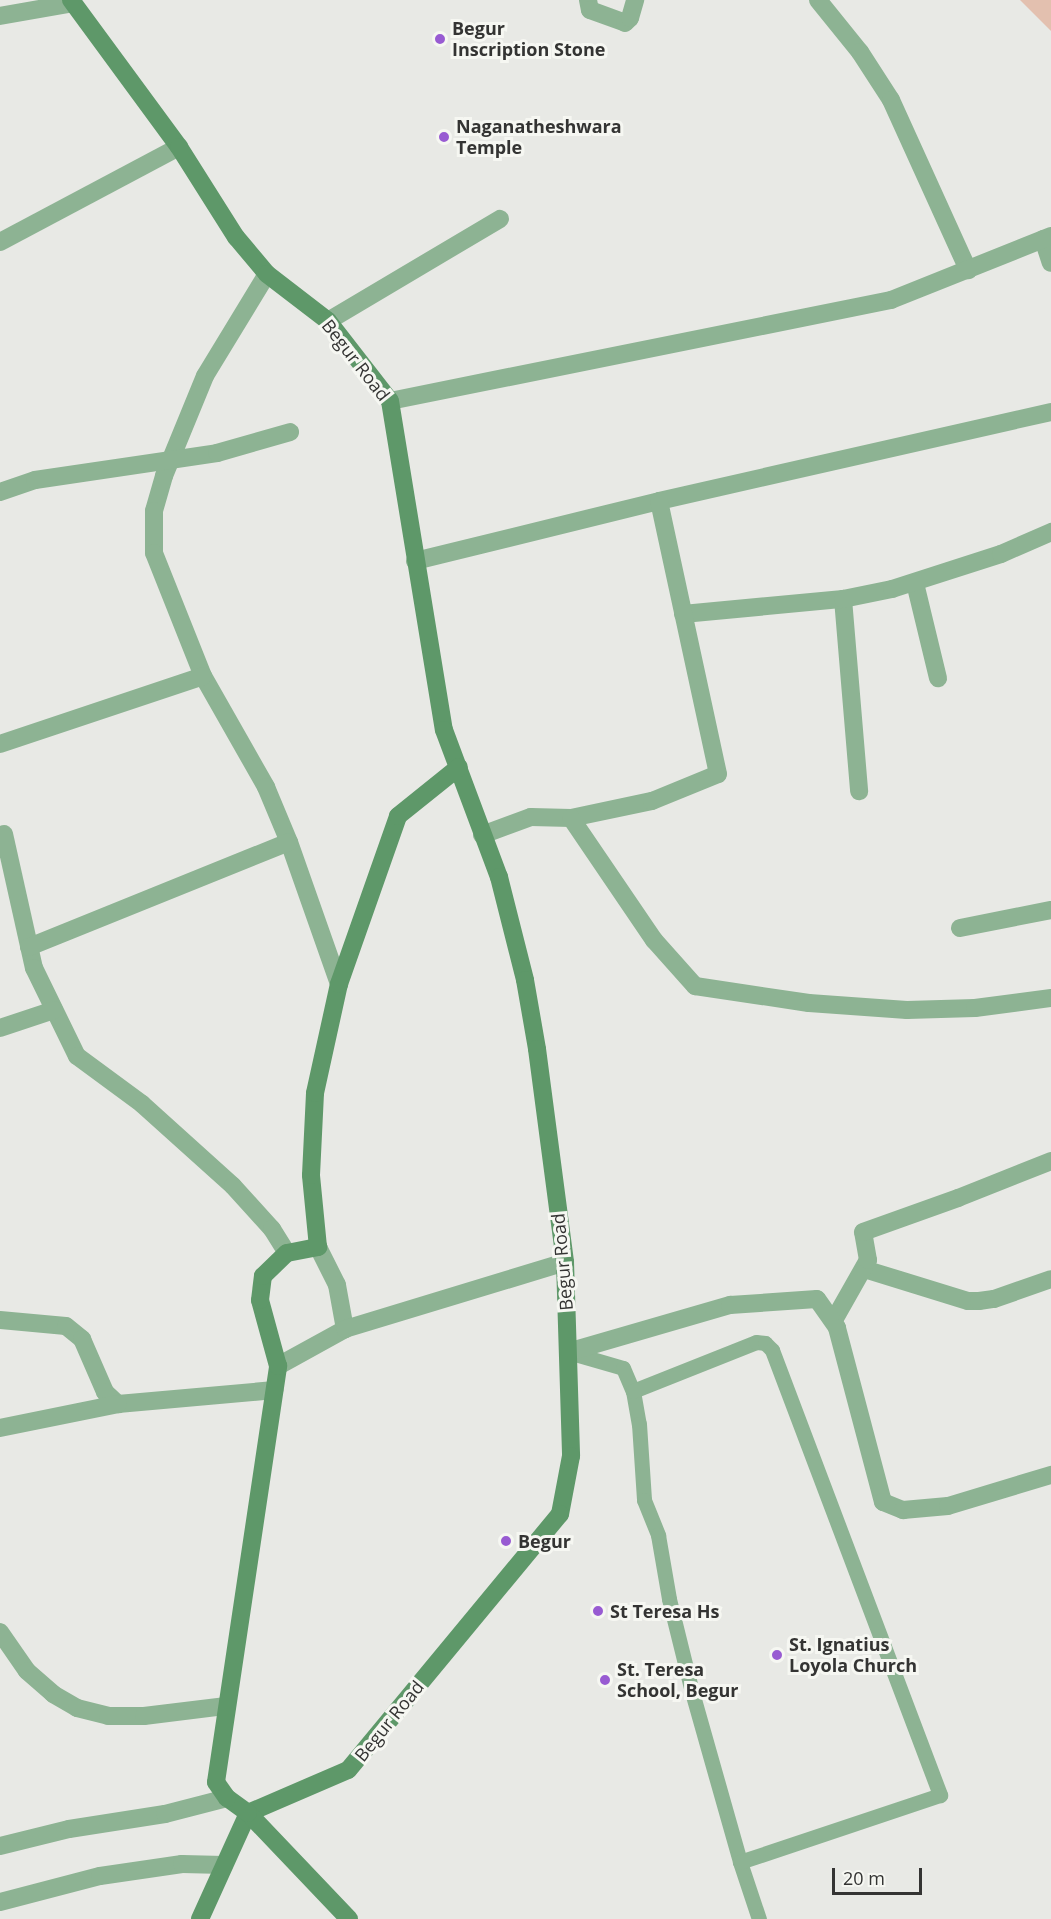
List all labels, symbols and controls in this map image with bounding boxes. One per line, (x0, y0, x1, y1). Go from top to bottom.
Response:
place label: Begur Inscription Stone (452, 18, 605, 60)
marker: Begur Inscription Stone (433, 32, 447, 46)
place label: Naganatheshwara Temple (456, 116, 622, 158)
marker: Naganatheshwara Temple (437, 130, 451, 144)
street label: Begur Road (317, 315, 395, 405)
street label: Begur Road (547, 1212, 577, 1312)
place label: Begur (518, 1530, 571, 1552)
marker: Begur (499, 1534, 513, 1548)
place label: St Teresa Hs (610, 1600, 719, 1622)
marker: St Teresa Hs (591, 1604, 605, 1618)
place label: St. Ignatius Loyola Church (789, 1634, 917, 1676)
marker: St. Ignatius Loyola Church (770, 1648, 784, 1662)
place label: St. Teresa School, Begur (617, 1659, 738, 1702)
marker: St. Teresa School, Begur (598, 1673, 612, 1687)
street label: Begur Road (350, 1676, 428, 1766)
scale bar (835, 1856, 925, 1894)
text: 20 m (843, 1866, 885, 1890)

